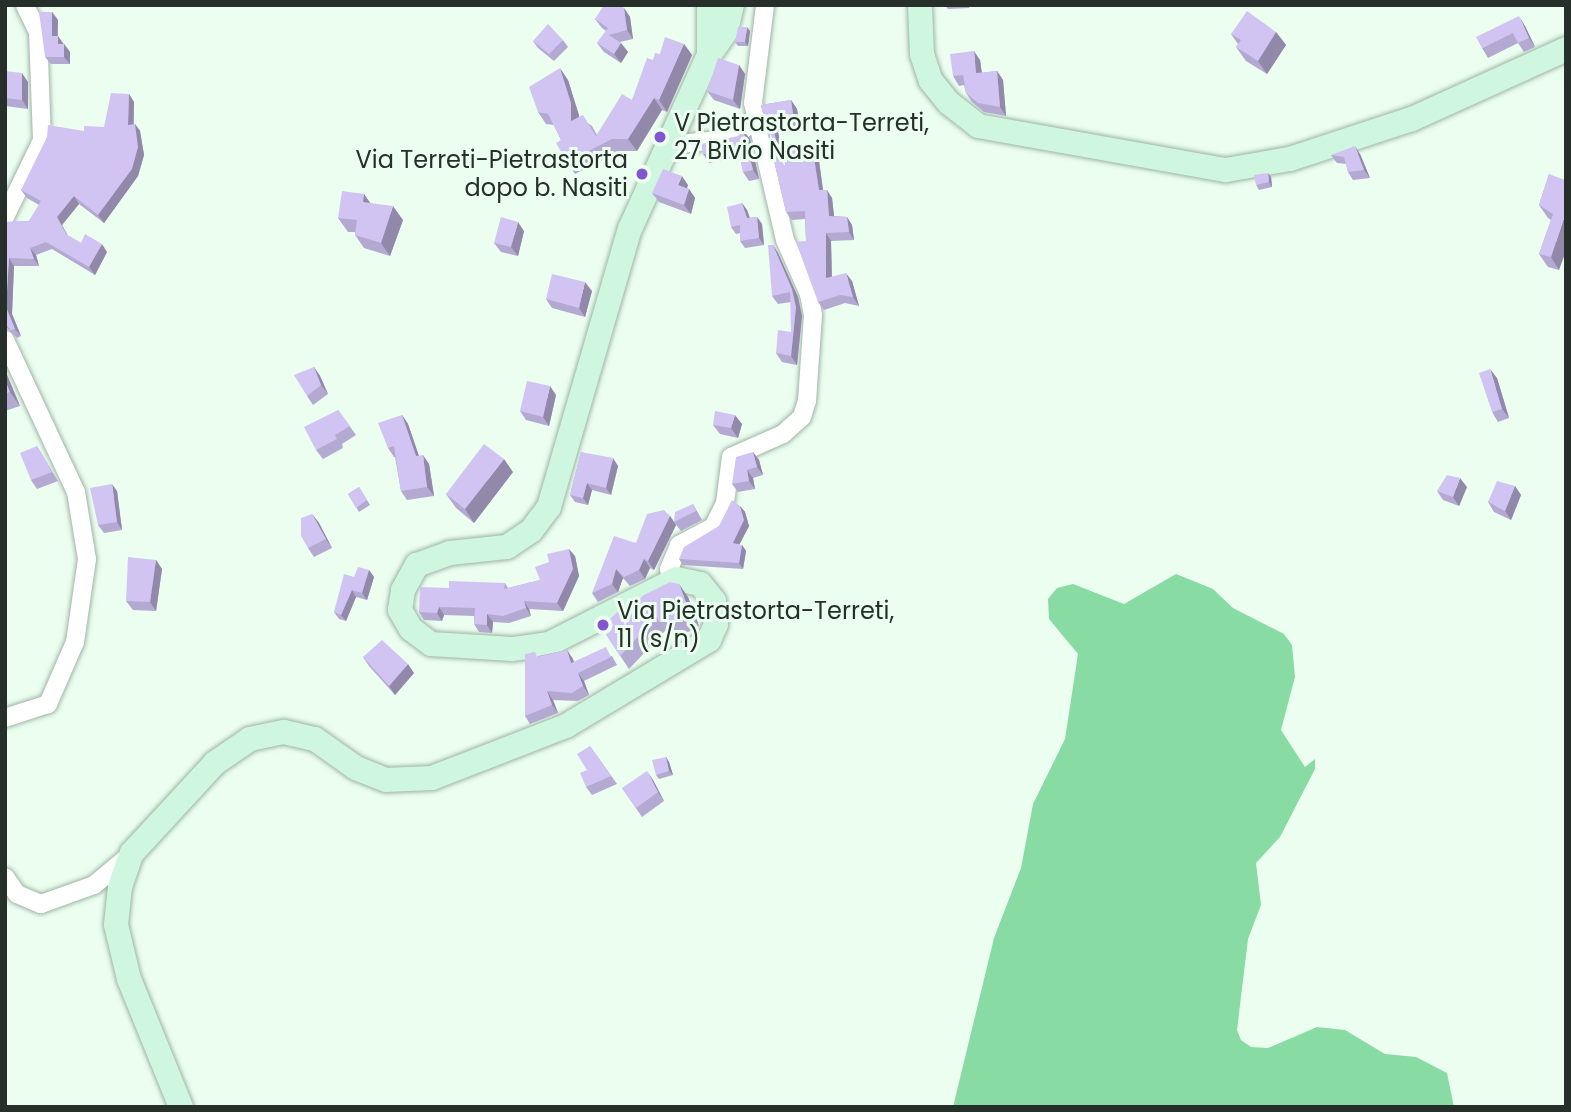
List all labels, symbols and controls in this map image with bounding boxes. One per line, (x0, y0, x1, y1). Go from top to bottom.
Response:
place label: V Pietrastorta-Terreti, 27 Bivio Nasiti (674, 109, 929, 165)
marker: V Pietrastorta-Terreti, 27 Bivio Nasiti (652, 129, 668, 145)
place label: Via Terreti-Pietrastorta dopo b. Nasiti (356, 146, 628, 202)
marker: Via Terreti-Pietrastorta dopo b. Nasiti (634, 166, 650, 182)
place label: Via Pietrastorta-Terreti, 11 (s/n) (617, 597, 894, 653)
marker: Via Pietrastorta-Terreti, 11 (s/n) (595, 617, 611, 633)

